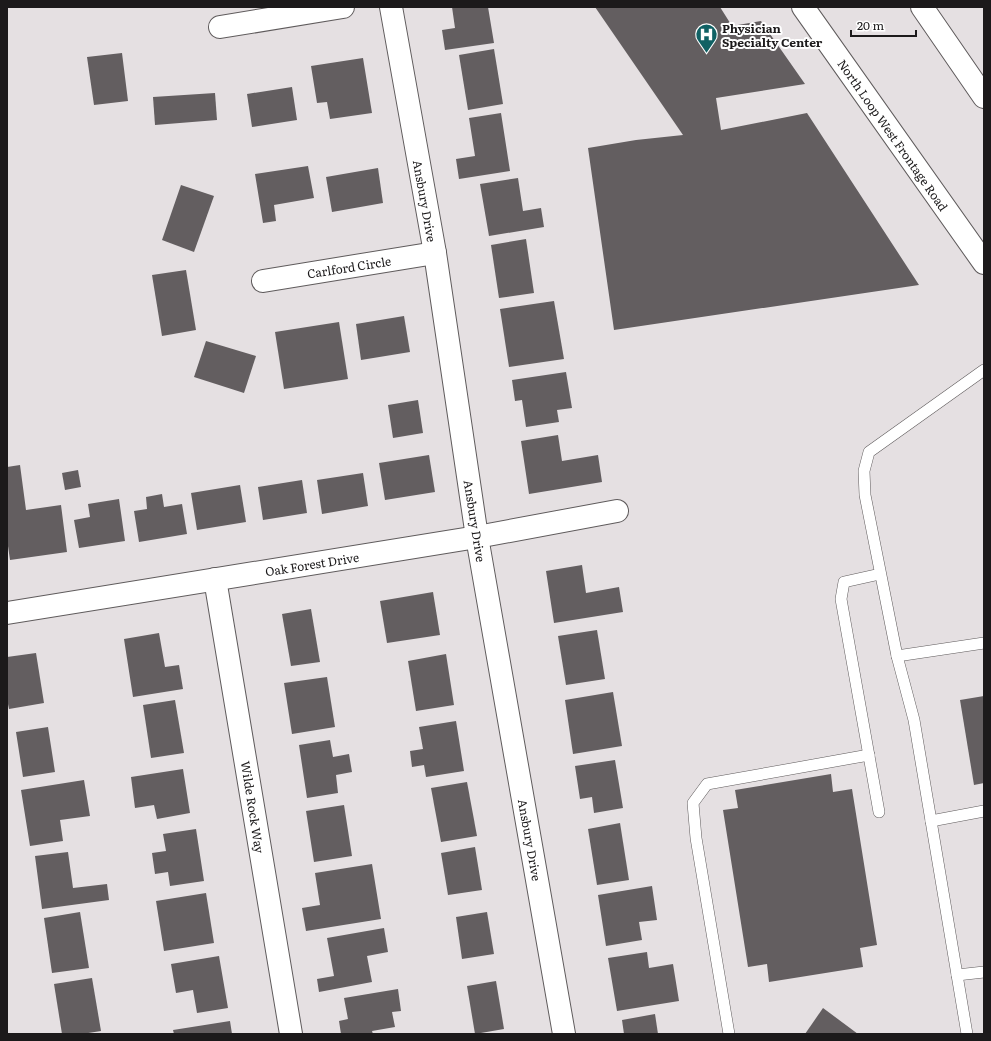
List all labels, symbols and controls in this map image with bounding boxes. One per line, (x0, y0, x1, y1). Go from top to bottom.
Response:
scale bar (851, 12, 916, 38)
text: 20 m (857, 16, 884, 34)
place label: Physician Specialty Center (722, 19, 823, 51)
hospital icon: Physician Specialty Center (693, 22, 719, 55)
street label: North Loop West Frontage Road (833, 55, 953, 215)
street label: Ansbury Drive (409, 159, 441, 243)
street label: Carlford Circle (306, 251, 392, 283)
street label: Ansbury Drive (460, 479, 490, 563)
street label: Oak Forest Drive (264, 548, 360, 580)
street label: Wilde Rock Way (237, 760, 269, 855)
street label: Ansbury Drive (514, 798, 546, 882)

